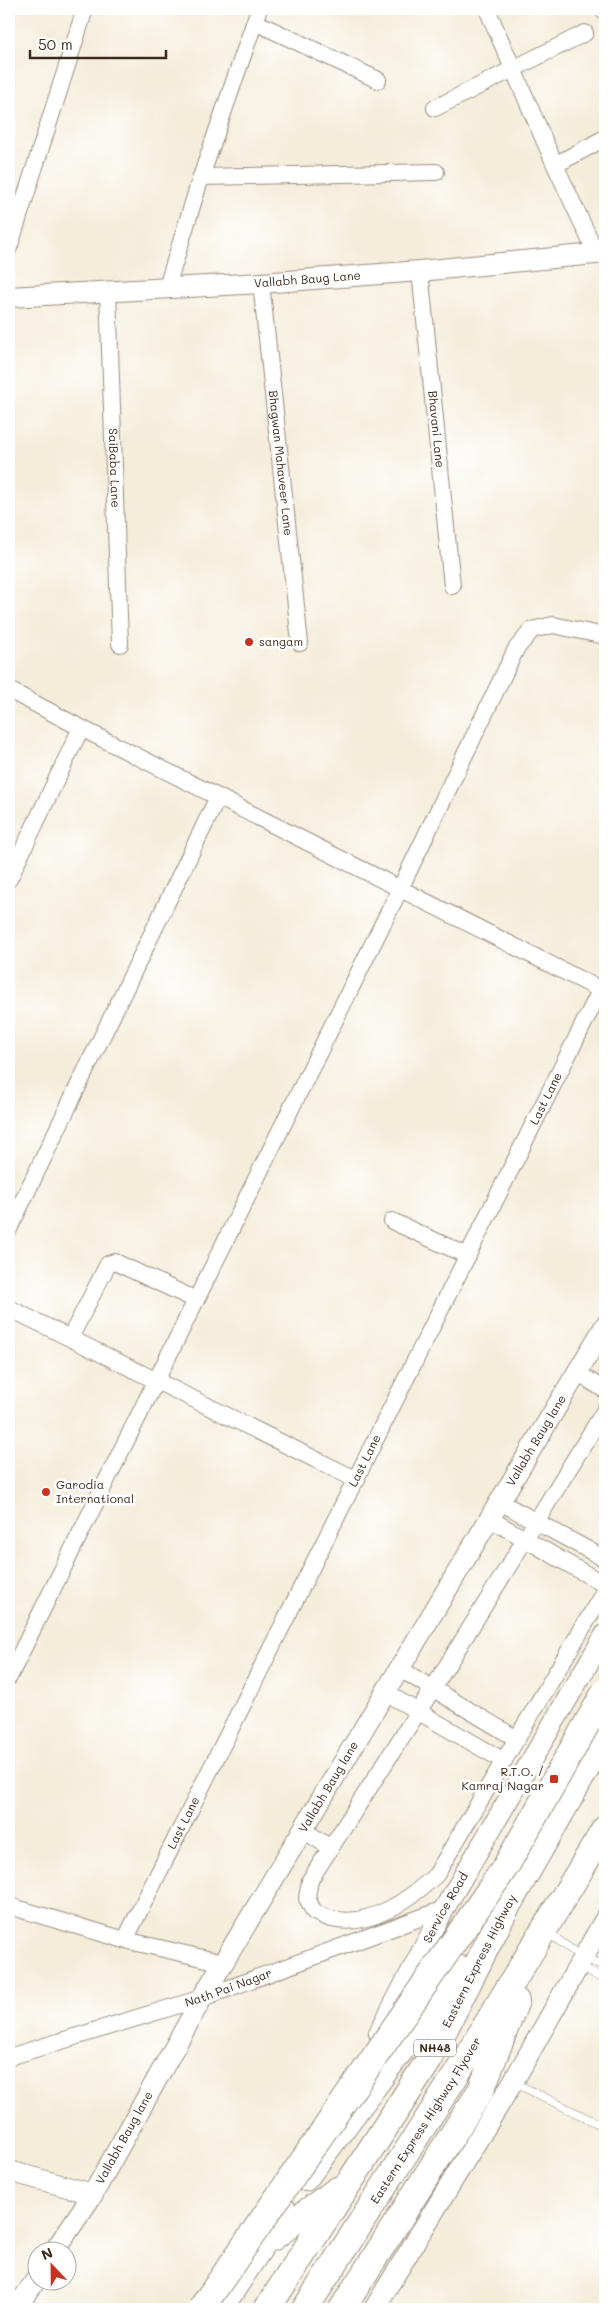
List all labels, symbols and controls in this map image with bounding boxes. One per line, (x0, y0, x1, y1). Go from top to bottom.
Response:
scale bar (30, 28, 166, 60)
text: 50 m (38, 34, 73, 54)
street label: Vallabh Baug Lane (254, 266, 361, 290)
street label: Bhagwan Mahaveer Lane (266, 389, 297, 536)
street label: Bhavani Lane (425, 390, 449, 469)
street label: SaiBaba Lane (106, 428, 124, 508)
place label: sangam (259, 633, 303, 649)
marker: sangam (243, 636, 255, 648)
street label: Last Lane (525, 1069, 565, 1127)
street label: Vallabh Baug lane (502, 1391, 569, 1489)
street label: Last Lane (344, 1431, 384, 1489)
place label: Garodia International (56, 1476, 134, 1506)
marker: Garodia International (40, 1486, 52, 1498)
street label: Vallabh Baug lane (294, 1738, 361, 1835)
place label: R.T.O. / Kamraj Nagar (462, 1763, 544, 1793)
marker: R.T.O. / Kamraj Nagar (548, 1773, 560, 1785)
street label: Last Lane (163, 1793, 203, 1851)
street label: Service Road (419, 1869, 471, 1945)
street label: Eastern Express Highway (438, 1891, 519, 2030)
street label: Nath Pai Nagar (183, 1964, 274, 2010)
street label: Eastern Express Highway Flyover (366, 2034, 484, 2206)
road number: NH48 (414, 2040, 456, 2056)
street label: Vallabh Baug lane (91, 2088, 156, 2187)
north arrow (28, 2240, 78, 2290)
text: N (38, 2243, 55, 2264)

